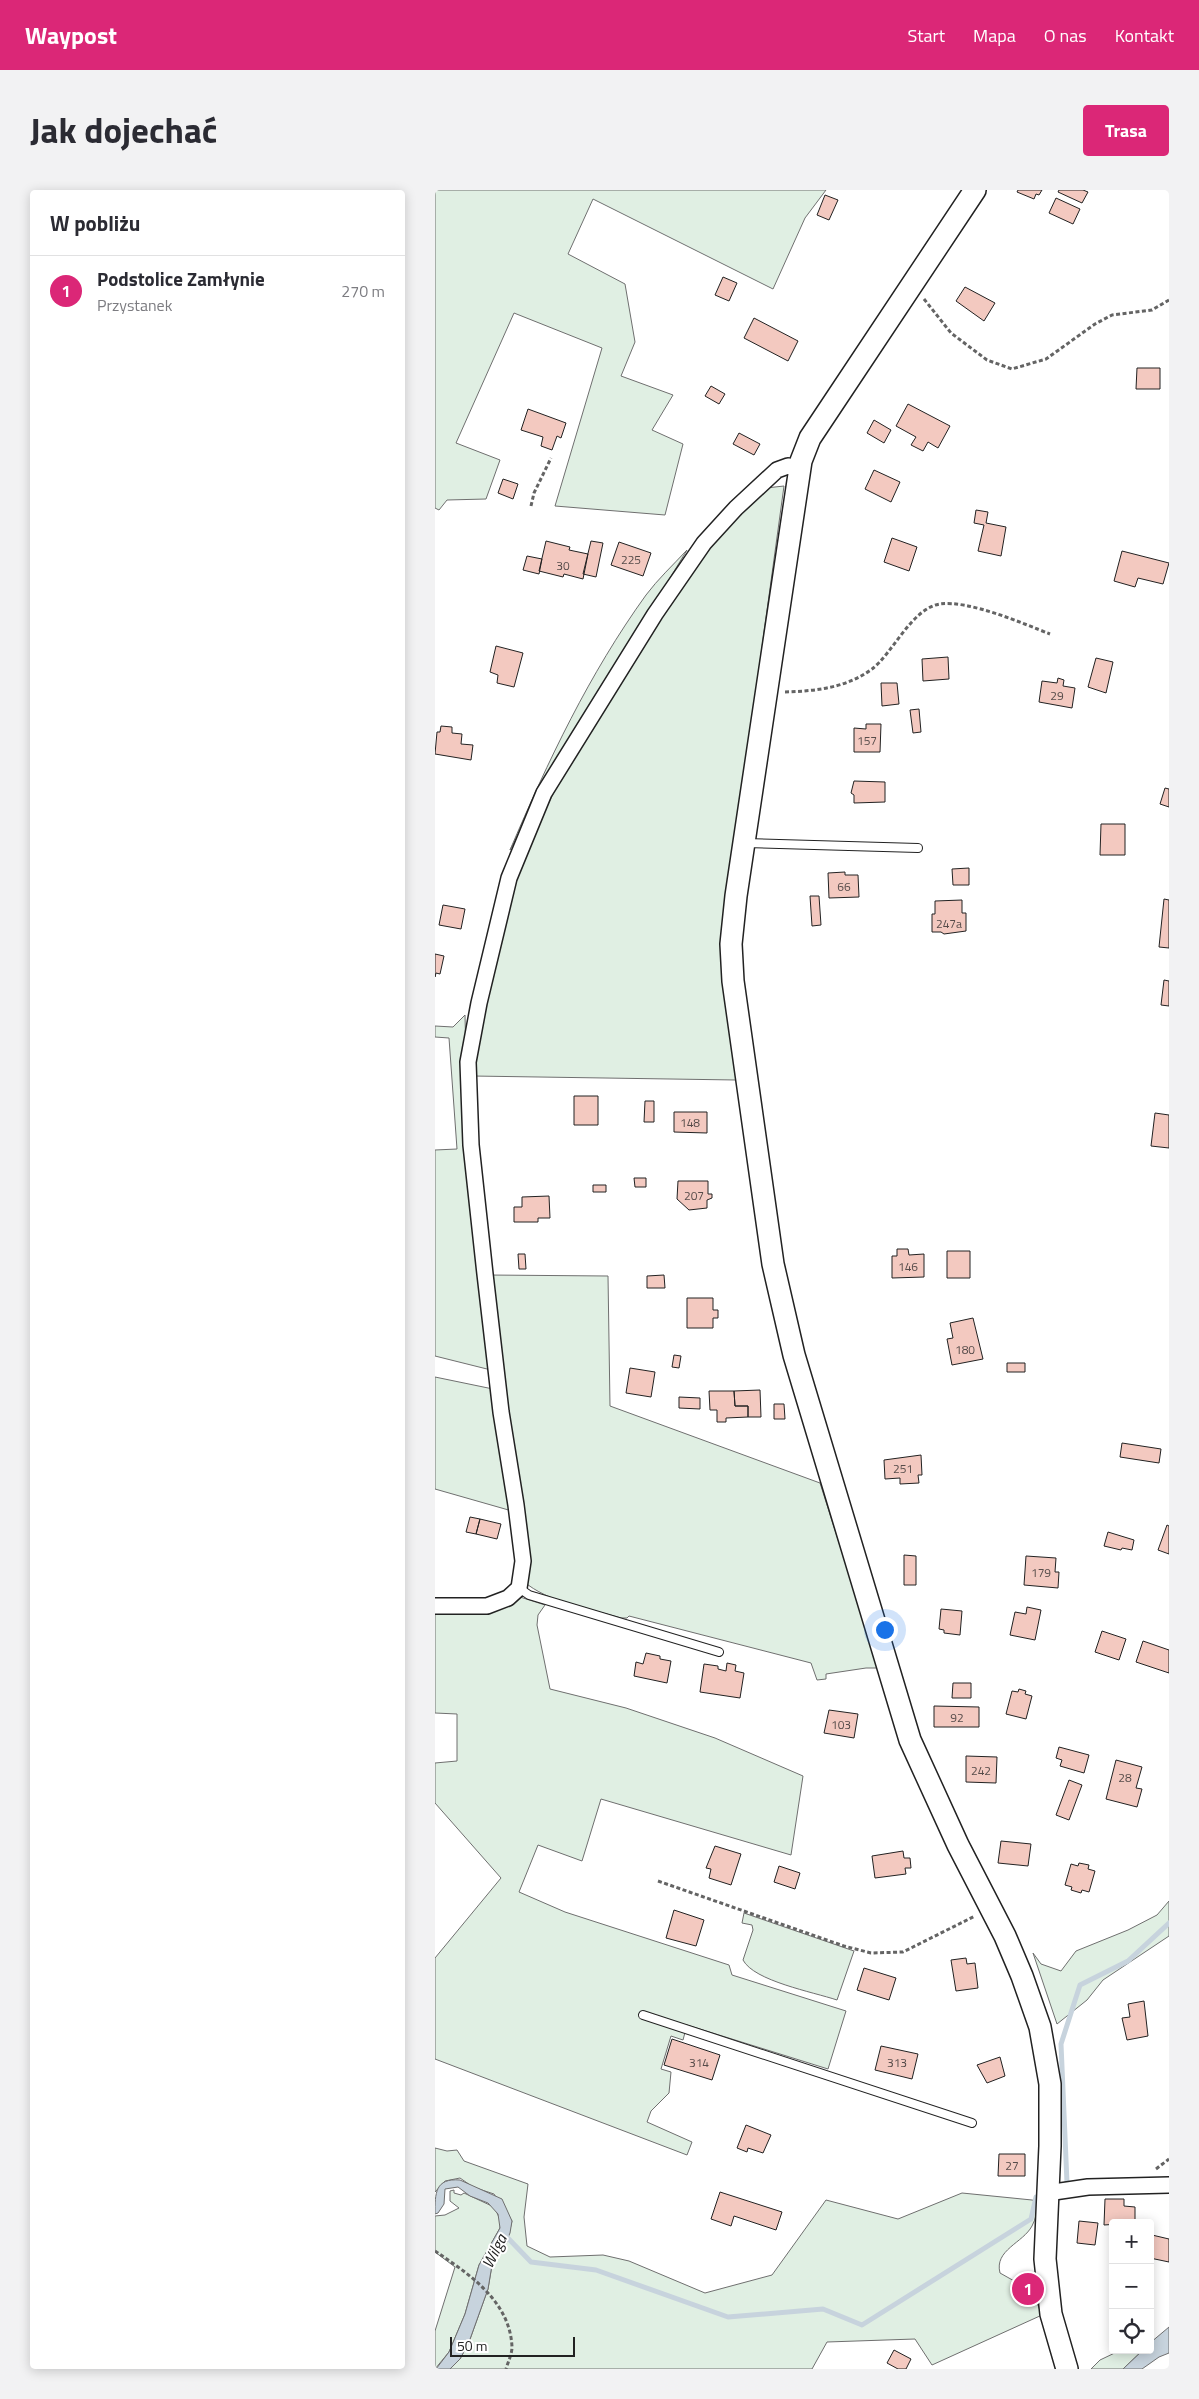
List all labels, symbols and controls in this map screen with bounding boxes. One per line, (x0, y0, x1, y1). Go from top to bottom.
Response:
text: Waypost (25, 17, 117, 53)
text: Start (908, 22, 945, 49)
text: Mapa (973, 22, 1016, 49)
text: O nas (1044, 22, 1087, 49)
text: Kontakt (1115, 22, 1174, 49)
text: Jak dojechać (30, 103, 217, 157)
button: Trasa (1083, 105, 1169, 156)
text: W pobliżu (50, 207, 140, 239)
text: Podstolice Zamłynie (97, 264, 265, 293)
text: 1 (62, 279, 70, 303)
text: 270 m (341, 279, 385, 303)
text: Przystanek (97, 293, 172, 317)
house number: 225 (621, 550, 641, 569)
house number: 30 (556, 556, 570, 575)
house number: 29 (1050, 686, 1064, 705)
house number: 157 (857, 731, 877, 750)
house number: 66 (837, 877, 851, 896)
house number: 247a (936, 914, 962, 933)
house number: 148 (680, 1113, 700, 1132)
house number: 207 (684, 1186, 704, 1205)
house number: 146 (898, 1257, 918, 1276)
house number: 180 (955, 1340, 975, 1359)
house number: 251 (893, 1459, 913, 1478)
house number: 179 (1031, 1563, 1051, 1582)
your location (872, 1617, 898, 1643)
house number: 92 (950, 1708, 964, 1727)
house number: 103 (831, 1715, 851, 1734)
house number: 242 (971, 1761, 991, 1780)
house number: 28 (1118, 1768, 1132, 1787)
house number: 314 (689, 2053, 709, 2072)
house number: 313 (887, 2053, 907, 2072)
house number: 27 (1005, 2156, 1019, 2175)
map controls (1109, 2219, 1154, 2354)
button: + (1109, 2219, 1154, 2264)
water label: Wilga (475, 2229, 513, 2272)
button: − (1109, 2264, 1154, 2309)
pin: 1 (1012, 2270, 1044, 2308)
button: locate (1109, 2309, 1154, 2354)
scale bar (450, 2334, 575, 2357)
text: 50 m (457, 2335, 487, 2356)

